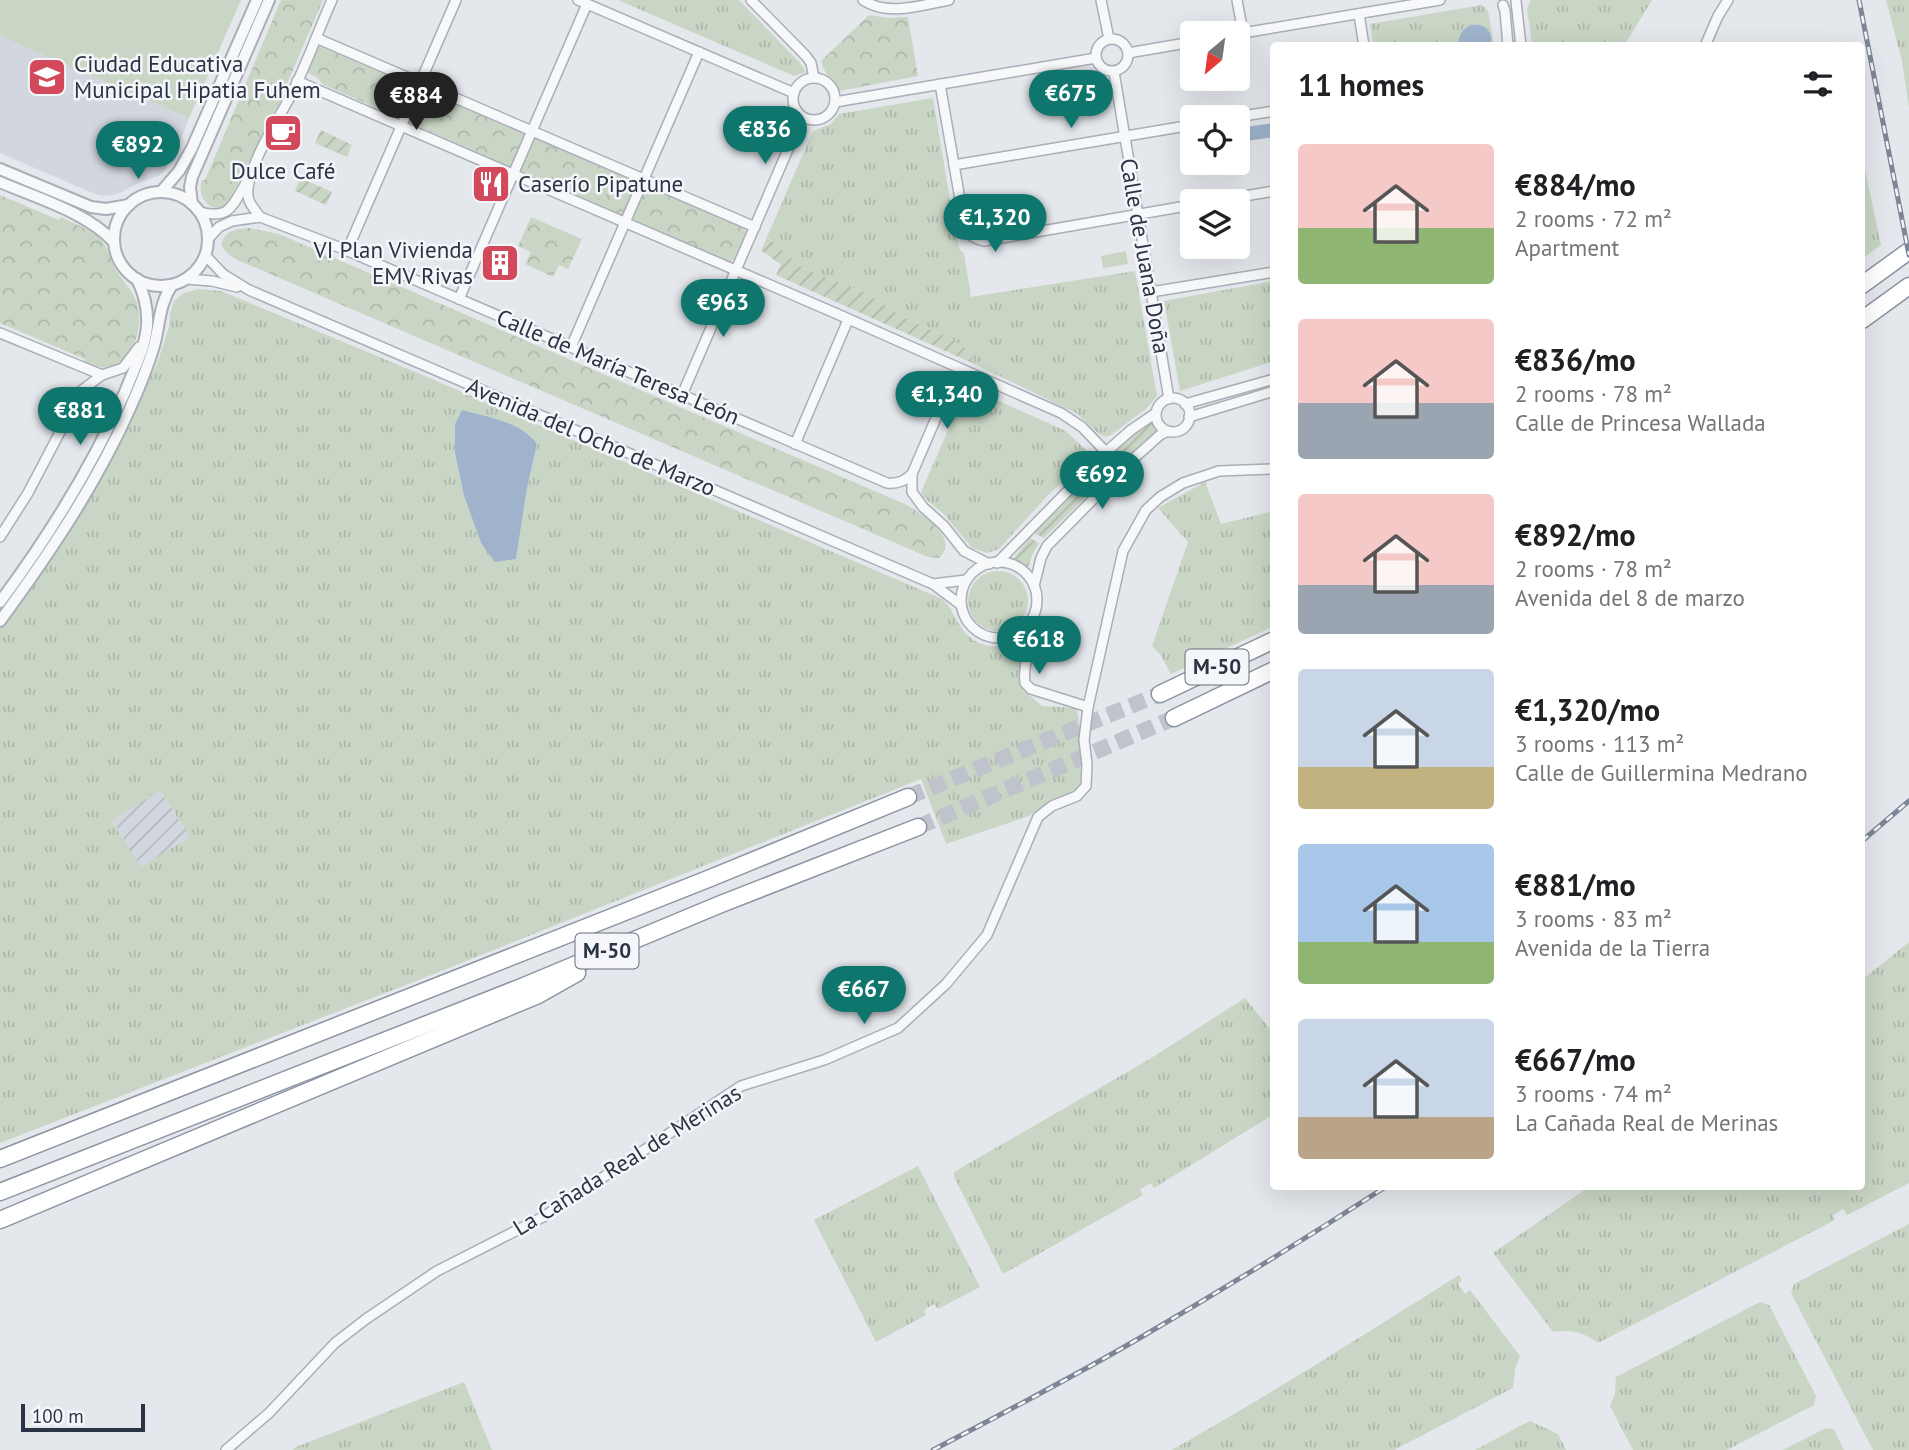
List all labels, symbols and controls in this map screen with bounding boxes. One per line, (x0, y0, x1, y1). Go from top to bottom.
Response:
north arrow (1180, 21, 1250, 91)
map controls (1180, 21, 1250, 259)
place label: Ciudad Educativa Municipal Hipatia Fuhem (74, 49, 321, 104)
school or university icon: Ciudad Educativa Municipal Hipatia Fuhem (26, 56, 68, 98)
text: 11 homes (1298, 65, 1424, 104)
icon: filters (1799, 65, 1837, 103)
pin: €675 (1030, 71, 1112, 130)
pin: €884 (375, 72, 457, 132)
text: €675 (1045, 78, 1097, 107)
text: €884 (390, 80, 442, 109)
button: locate (1180, 105, 1250, 175)
pin: €836 (724, 106, 806, 166)
cafe icon: Dulce Café (262, 112, 304, 154)
text: €836 (739, 114, 791, 143)
pin: €892 (97, 122, 179, 181)
text: €892 (112, 129, 164, 158)
place label: Dulce Café (231, 156, 335, 185)
street label: Calle de Juana Doña (1114, 156, 1177, 356)
restaurant icon: Caserío Pipatune (470, 163, 512, 205)
text: €884/mo (1515, 165, 1636, 204)
place label: Caserío Pipatune (518, 169, 683, 198)
icon: home (1354, 172, 1438, 256)
button: layers (1180, 189, 1250, 259)
pin: €1,320 (938, 194, 1052, 254)
text: €1,320 (959, 202, 1031, 231)
text: 2 rooms · 72 m² (1515, 204, 1672, 233)
text: Apartment (1515, 233, 1619, 262)
place label: VI Plan Vivienda EMV Rivas (313, 235, 473, 290)
building icon: VI Plan Vivienda EMV Rivas (479, 242, 521, 284)
pin: €963 (682, 280, 764, 339)
text: €963 (697, 287, 749, 316)
street label: Calle de María Teresa León (492, 302, 744, 431)
text: €836/mo (1515, 340, 1636, 379)
icon: home (1354, 347, 1438, 431)
street label: Avenida del Ocho de Marzo (462, 371, 720, 502)
pin: €1,340 (890, 372, 1004, 431)
text: €1,340 (911, 379, 983, 408)
text: 2 rooms · 78 m² (1515, 379, 1672, 408)
pin: €881 (39, 388, 121, 447)
text: €881 (54, 395, 106, 424)
text: Calle de Princesa Wallada (1515, 408, 1766, 437)
pin: €692 (1061, 452, 1143, 511)
text: €692 (1076, 459, 1128, 488)
text: €892/mo (1515, 515, 1636, 554)
icon: home (1354, 522, 1438, 606)
text: 2 rooms · 78 m² (1515, 554, 1672, 583)
text: Avenida del 8 de marzo (1515, 583, 1745, 612)
pin: €618 (998, 616, 1080, 676)
text: €618 (1013, 624, 1065, 653)
road number: M-50 (1186, 650, 1248, 684)
text: €1,320/mo (1515, 690, 1660, 729)
icon: home (1354, 697, 1438, 781)
text: 3 rooms · 113 m² (1515, 729, 1684, 758)
text: Calle de Guillermina Medrano (1515, 758, 1808, 787)
text: €881/mo (1515, 865, 1636, 904)
icon: home (1354, 872, 1438, 956)
text: 3 rooms · 83 m² (1515, 904, 1672, 933)
text: Avenida de la Tierra (1515, 933, 1710, 962)
road number: M-50 (576, 934, 638, 968)
pin: €667 (823, 967, 905, 1026)
text: €667 (838, 974, 890, 1003)
text: €667/mo (1515, 1040, 1636, 1079)
icon: home (1354, 1047, 1438, 1131)
street label: La Cañada Real de Merinas (507, 1078, 746, 1242)
text: 3 rooms · 74 m² (1515, 1079, 1672, 1108)
text: La Cañada Real de Merinas (1515, 1108, 1778, 1137)
scale bar (21, 1401, 145, 1433)
text: 100 m (32, 1404, 84, 1428)

